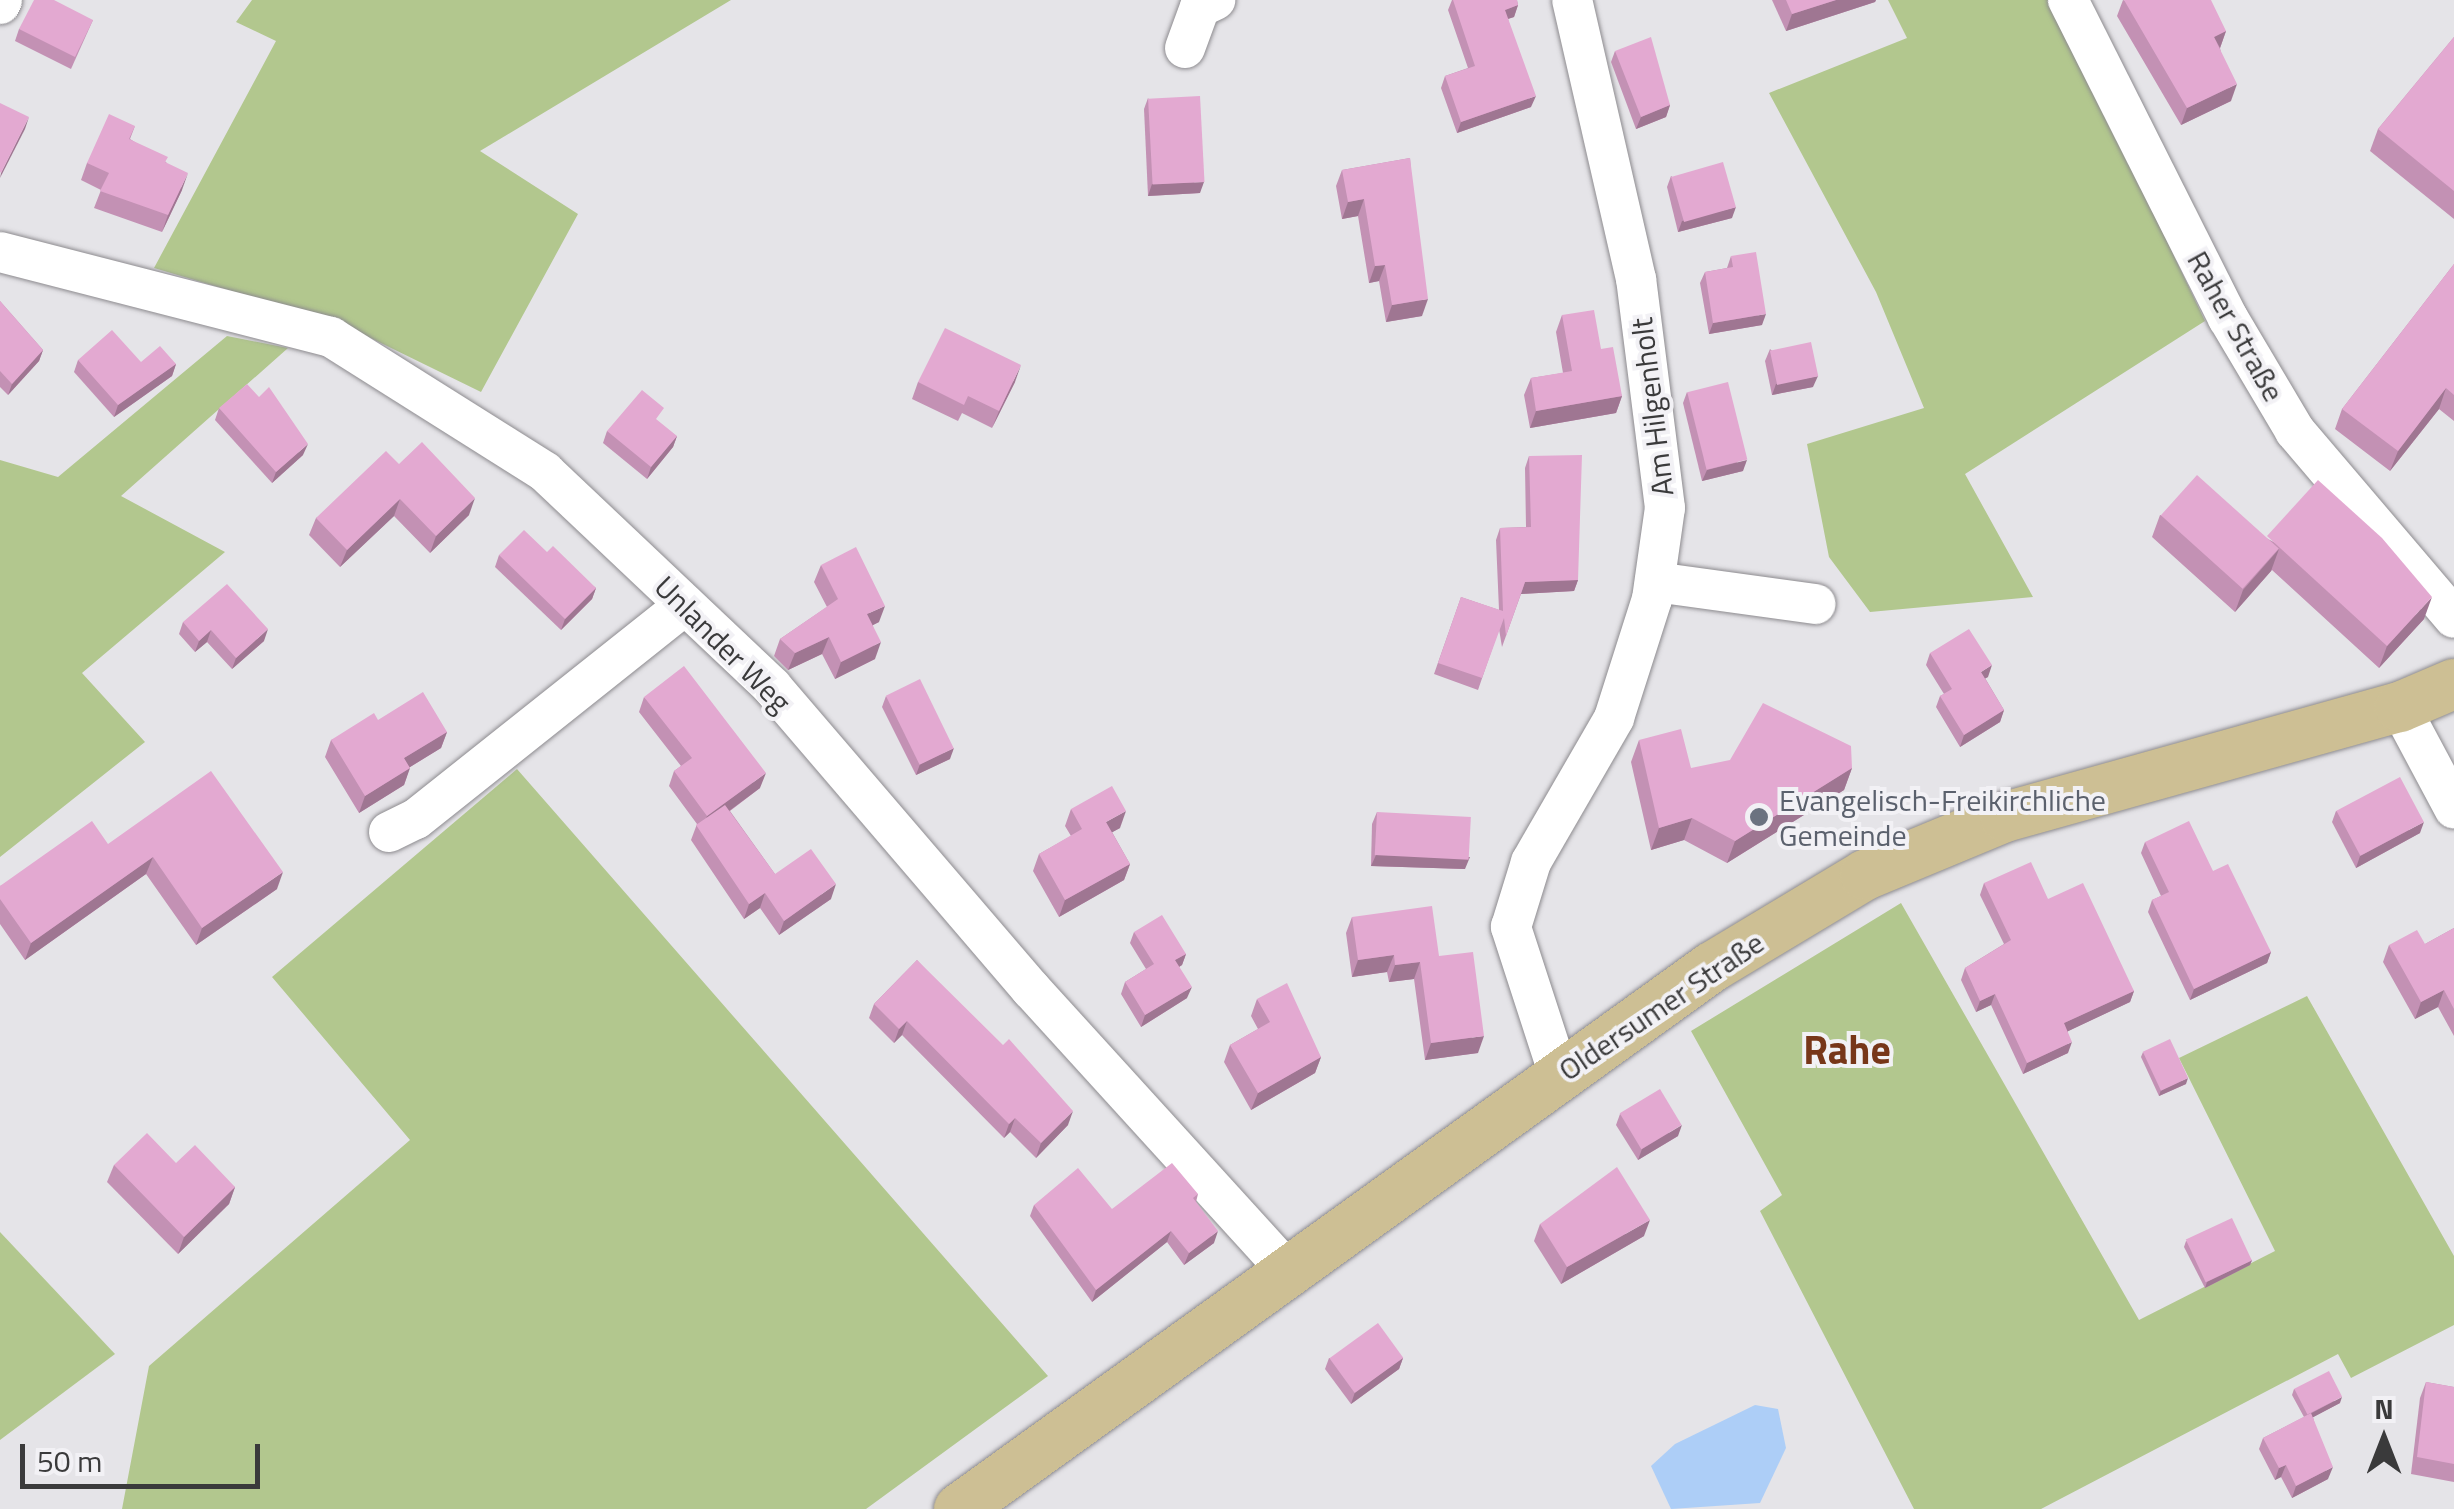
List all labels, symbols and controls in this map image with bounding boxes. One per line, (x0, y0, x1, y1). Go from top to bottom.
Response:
street label: Raher Straße (2180, 245, 2292, 407)
street label: Am Hilgenholt (1623, 316, 1681, 498)
street label: Unlander Weg (647, 568, 799, 720)
place label: Evangelisch-Freikirchliche Gemeinde (1779, 782, 2106, 852)
marker: Evangelisch-Freikirchliche Gemeinde (1748, 806, 1770, 828)
street label: Oldersumer Straße (1552, 924, 1770, 1088)
district label: Rahe (1803, 1026, 1891, 1074)
text: N (2374, 1387, 2394, 1430)
north arrow (2334, 1389, 2434, 1489)
scale bar (25, 1424, 265, 1486)
text: 50 m (37, 1438, 102, 1484)

